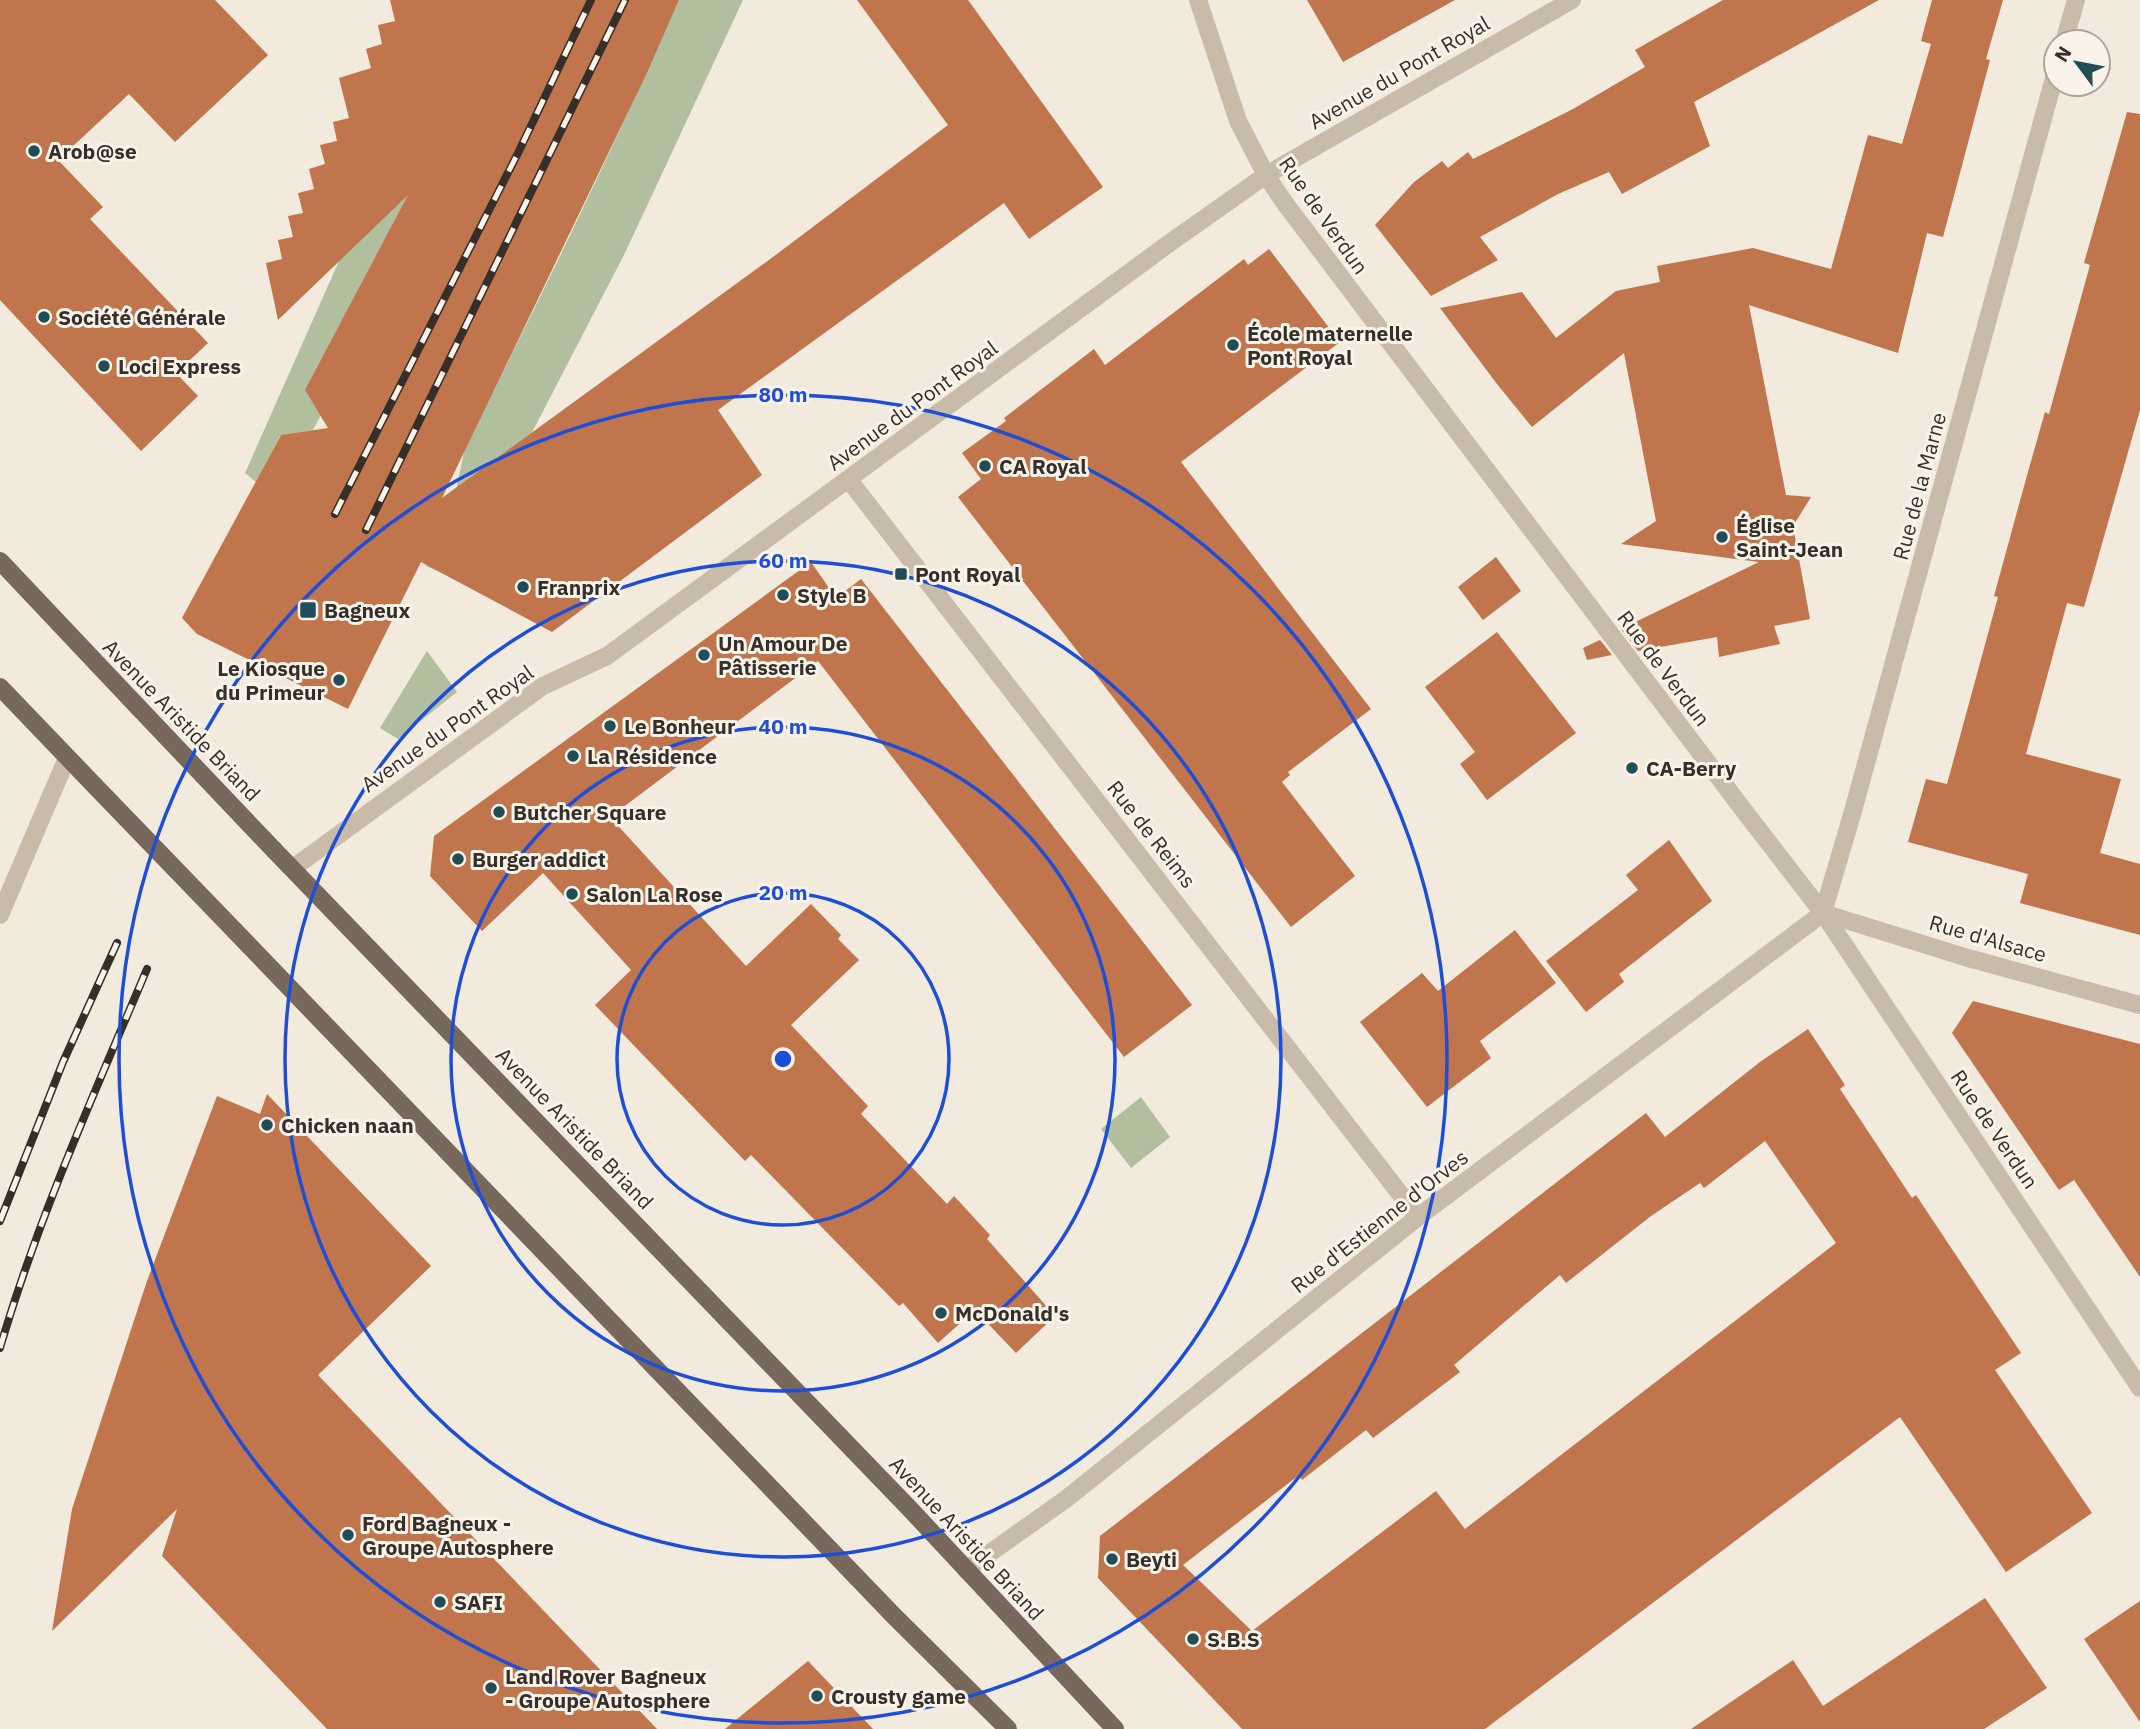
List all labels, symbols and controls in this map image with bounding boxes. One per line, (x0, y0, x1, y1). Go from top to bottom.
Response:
street label: Avenue du Pont Royal (1304, 9, 1495, 135)
north arrow (2042, 28, 2112, 98)
text: N (2049, 42, 2076, 66)
place label: Arob@se (48, 137, 137, 165)
marker: Arob@se (26, 143, 42, 159)
street label: Rue de Verdun (1273, 151, 1375, 279)
place label: Société Générale (58, 303, 226, 331)
marker: Société Générale (36, 309, 52, 325)
place label: École maternelle Pont Royal (1247, 319, 1413, 371)
street label: Avenue du Pont Royal (821, 333, 1003, 476)
marker: École maternelle Pont Royal (1225, 337, 1241, 353)
place label: Loci Express (118, 352, 241, 380)
marker: Loci Express (96, 358, 112, 374)
text: 80 m (759, 380, 807, 408)
street label: Rue de la Marne (1886, 409, 1952, 563)
place label: CA Royal (999, 452, 1087, 480)
marker: CA Royal (977, 458, 993, 474)
place label: Église Saint-Jean (1736, 511, 1843, 563)
marker: Église Saint-Jean (1714, 529, 1730, 545)
text: 60 m (759, 546, 807, 574)
place label: Pont Royal (915, 560, 1020, 588)
marker: Pont Royal (893, 566, 909, 582)
place label: Franprix (537, 573, 621, 601)
marker: Franprix (515, 579, 531, 595)
place label: Style B (797, 581, 866, 609)
marker: Style B (775, 587, 791, 603)
place label: Bagneux (324, 596, 410, 624)
marker: Bagneux (298, 600, 318, 620)
street label: Rue de Verdun (1611, 605, 1717, 731)
place label: Un Amour De Pâtisserie (718, 629, 848, 681)
street label: Avenue Aristide Briand (97, 633, 267, 807)
marker: Un Amour De Pâtisserie (696, 647, 712, 663)
place label: Le Kiosque du Primeur (215, 654, 326, 706)
street label: Avenue du Pont Royal (355, 658, 539, 798)
marker: Le Kiosque du Primeur (331, 672, 347, 688)
place label: Le Bonheur (624, 712, 736, 740)
text: 40 m (759, 712, 807, 740)
marker: Le Bonheur (602, 718, 618, 734)
place label: La Résidence (587, 742, 717, 770)
marker: La Résidence (565, 748, 581, 764)
place label: CA-Berry (1646, 754, 1737, 782)
marker: CA-Berry (1624, 760, 1640, 776)
street label: Rue de Reims (1101, 775, 1203, 893)
place label: Butcher Square (513, 798, 667, 826)
marker: Butcher Square (491, 804, 507, 820)
place label: Burger addict (472, 845, 606, 873)
marker: Burger addict (450, 851, 466, 867)
text: 20 m (759, 878, 807, 906)
place label: Salon La Rose (586, 880, 723, 908)
marker: Salon La Rose (564, 886, 580, 902)
street label: Rue d'Alsace (1926, 908, 2050, 968)
street label: Avenue Aristide Briand (490, 1041, 660, 1215)
centre of rings (771, 1047, 795, 1071)
street label: Rue de Verdun (1945, 1064, 2045, 1194)
place label: Chicken naan (281, 1111, 414, 1139)
marker: Chicken naan (259, 1117, 275, 1133)
street label: Rue d'Estienne d'Orves (1285, 1143, 1473, 1299)
place label: McDonald's (955, 1299, 1069, 1327)
marker: McDonald's (933, 1305, 949, 1321)
street label: Avenue Aristide Briand (883, 1450, 1051, 1626)
place label: Ford Bagneux - Groupe Autosphere (362, 1509, 554, 1561)
marker: Ford Bagneux - Groupe Autosphere (340, 1527, 356, 1543)
place label: Beyti (1126, 1545, 1177, 1573)
marker: Beyti (1104, 1551, 1120, 1567)
place label: SAFI (454, 1588, 503, 1616)
marker: SAFI (432, 1594, 448, 1610)
place label: S.B.S (1207, 1625, 1260, 1653)
marker: S.B.S (1185, 1631, 1201, 1647)
place label: Land Rover Bagneux - Groupe Autosphere (505, 1662, 711, 1714)
marker: Land Rover Bagneux - Groupe Autosphere (483, 1680, 499, 1696)
place label: Crousty game (831, 1682, 966, 1710)
marker: Crousty game (809, 1688, 825, 1704)

